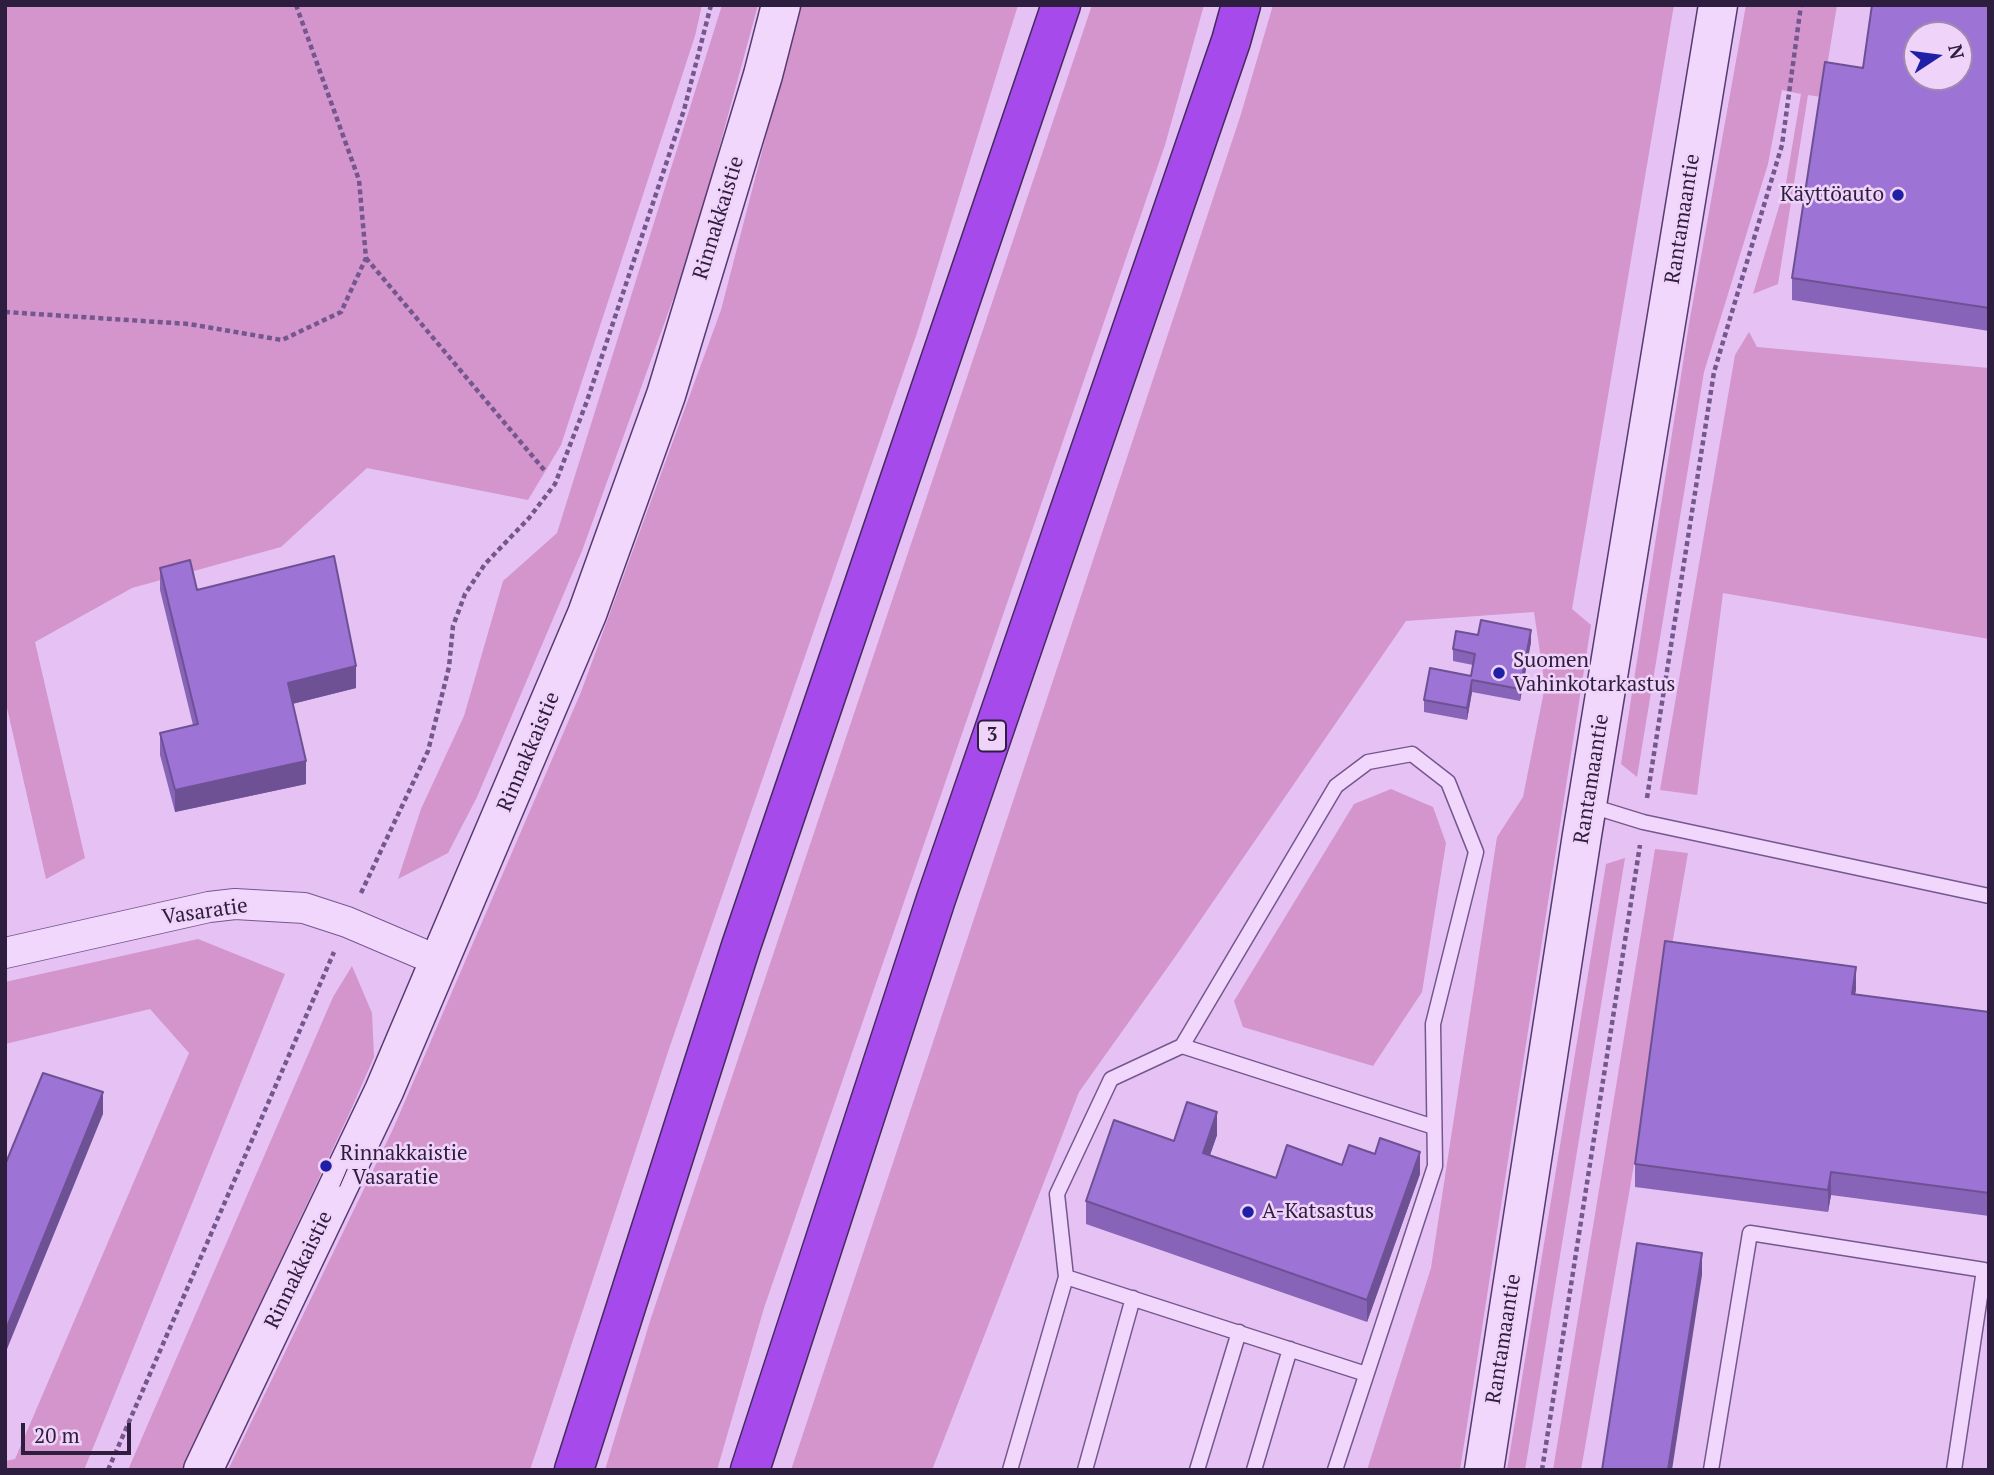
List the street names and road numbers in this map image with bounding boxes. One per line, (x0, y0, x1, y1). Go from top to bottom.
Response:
street label: Rantamaantie (1660, 152, 1706, 286)
street label: Rinnakkaistie (688, 153, 750, 283)
street label: Rinnakkaistie (492, 688, 566, 816)
street label: Rantamaantie (1569, 712, 1615, 846)
road number: 3 (978, 720, 1006, 751)
street label: Vasaratie (161, 894, 249, 930)
street label: Rinnakkaistie (260, 1207, 338, 1333)
street label: Rantamaantie (1481, 1272, 1527, 1406)

